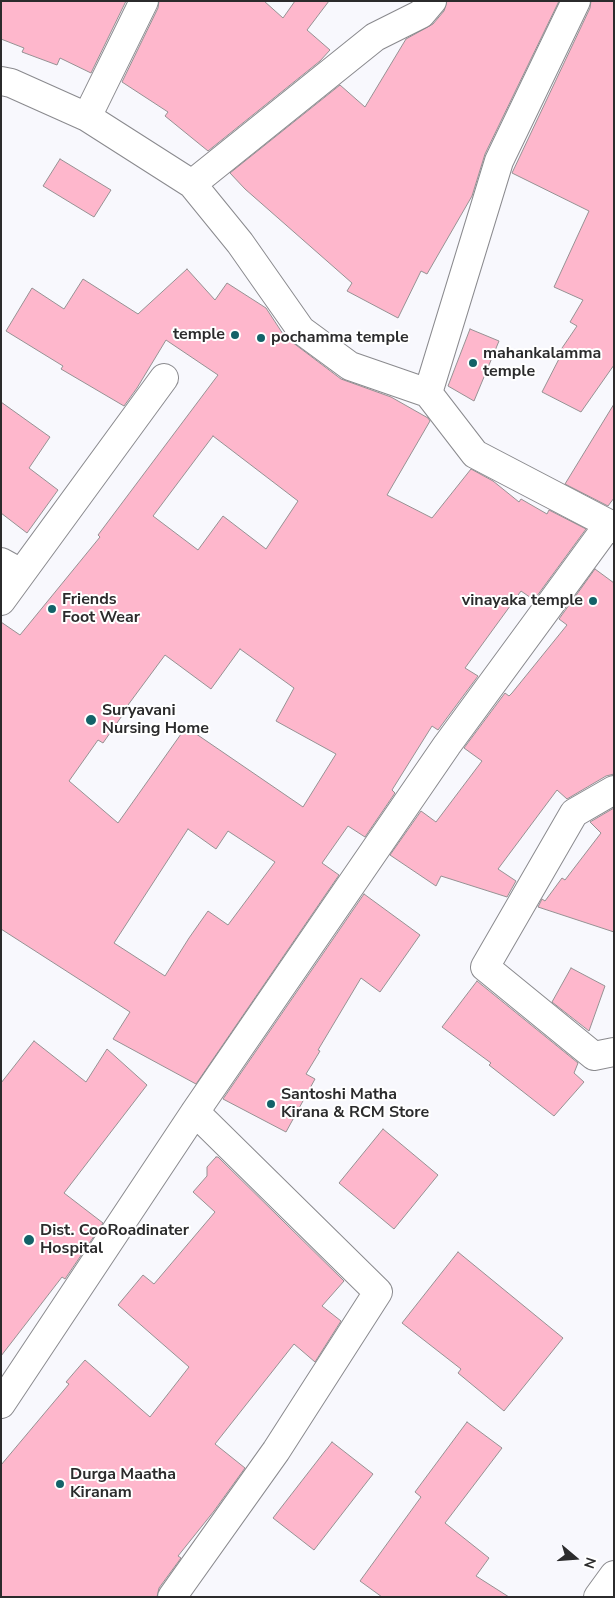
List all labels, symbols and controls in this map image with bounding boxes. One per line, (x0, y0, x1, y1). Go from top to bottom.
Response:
place label: temple (173, 325, 225, 345)
place label: pochamma temple (271, 328, 409, 348)
marker: temple (229, 329, 241, 341)
marker: pochamma temple (255, 332, 267, 344)
place label: mahankalamma temple (483, 344, 601, 382)
marker: mahankalamma temple (467, 357, 479, 369)
place label: Friends Foot Wear (62, 590, 140, 628)
place label: vinayaka temple (462, 591, 583, 611)
marker: vinayaka temple (587, 595, 599, 607)
marker: Friends Foot Wear (46, 603, 58, 615)
place label: Suryavani Nursing Home (102, 701, 209, 739)
marker: Suryavani Nursing Home (84, 713, 98, 727)
place label: Santoshi Matha Kirana & RCM Store (281, 1085, 429, 1123)
marker: Santoshi Matha Kirana & RCM Store (265, 1098, 277, 1110)
place label: Dist. CooRoadinater Hospital (40, 1221, 189, 1259)
marker: Dist. CooRoadinater Hospital (22, 1233, 36, 1247)
place label: Durga Maatha Kiranam (70, 1465, 176, 1503)
marker: Durga Maatha Kiranam (54, 1478, 66, 1490)
north arrow (550, 1533, 600, 1583)
text: N (579, 1555, 600, 1571)

